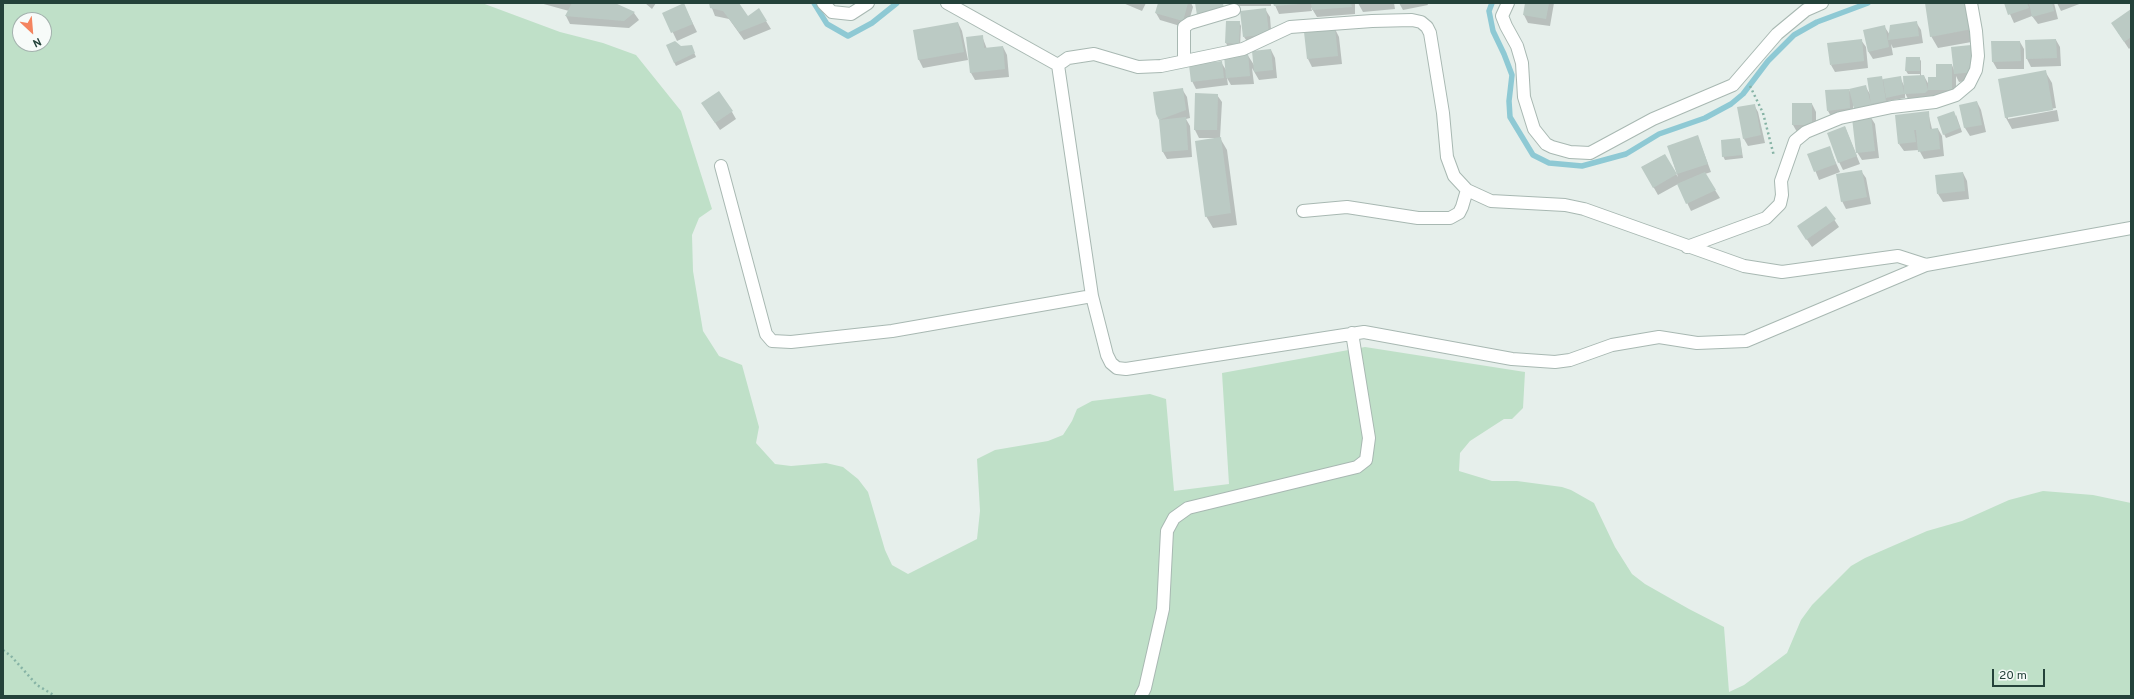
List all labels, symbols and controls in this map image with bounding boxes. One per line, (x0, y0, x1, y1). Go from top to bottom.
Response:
north arrow (12, 12, 52, 52)
text: N (30, 34, 43, 50)
scale bar (1994, 661, 2047, 687)
text: 20 m (1999, 668, 2027, 684)

